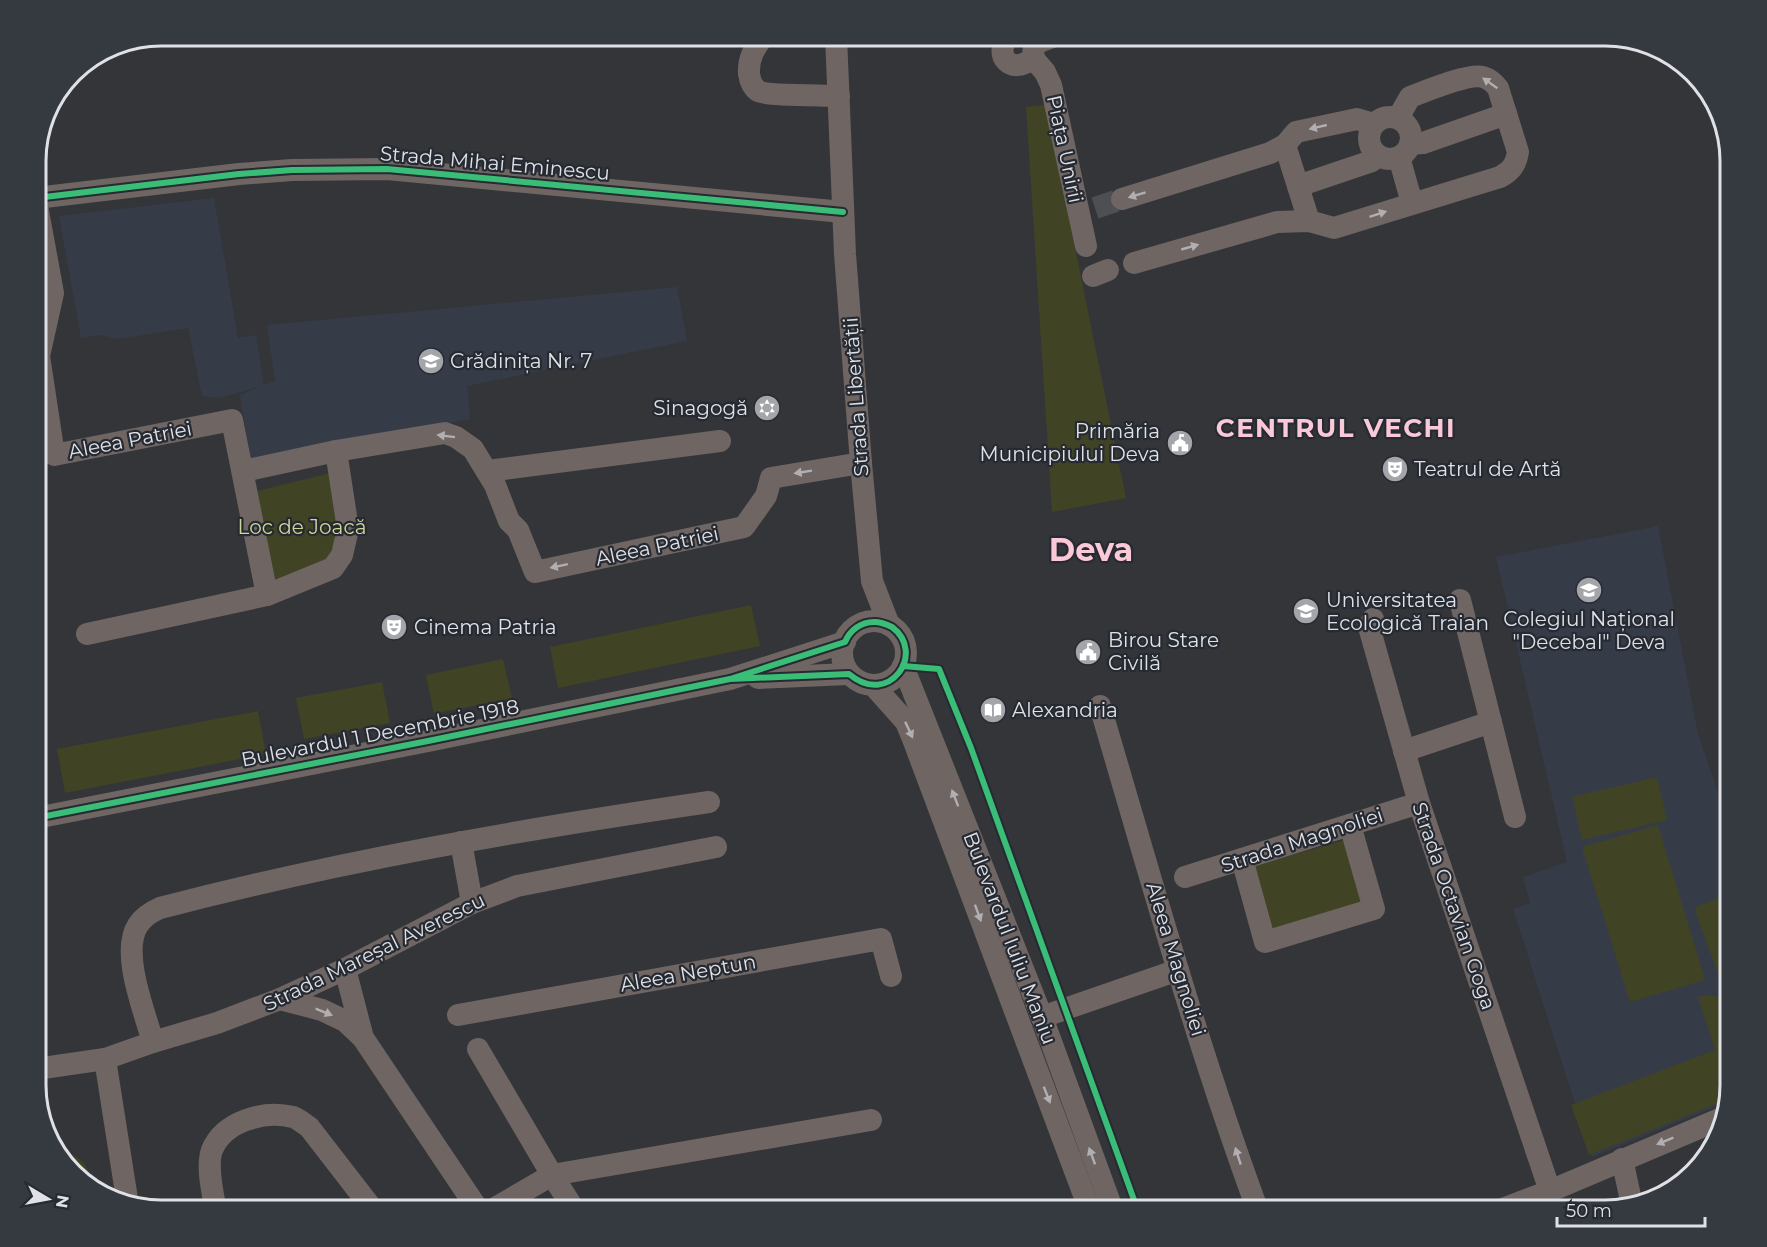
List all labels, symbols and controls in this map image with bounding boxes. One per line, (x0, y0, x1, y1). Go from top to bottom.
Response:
one-way arrow (1481, 77, 1498, 88)
street label: Piața Unirii (1041, 93, 1088, 205)
one-way arrow (1308, 123, 1327, 133)
street label: Strada Mihai Eminescu (379, 141, 611, 185)
one-way arrow (1128, 190, 1146, 200)
one-way arrow (1369, 209, 1387, 218)
one-way arrow (1181, 242, 1199, 251)
street label: Strada Libertății (838, 317, 875, 477)
school or university icon: Grădinița Nr. 7 (416, 346, 446, 376)
place label: Grădinița Nr. 7 (450, 349, 592, 374)
synagogue icon: Sinagogă (752, 393, 782, 423)
place label: Sinagogă (653, 396, 748, 420)
district label: CENTRUL VECHI (1216, 412, 1456, 444)
street label: Aleea Patriei (66, 416, 194, 464)
place label: Primăria Municipiului Deva (980, 419, 1160, 466)
public building icon: Primăria Municipiului Deva (1165, 428, 1195, 458)
one-way arrow (436, 431, 455, 440)
theatre icon: Teatrul de Artă (1380, 454, 1410, 484)
place label: Teatrul de Artă (1414, 457, 1561, 481)
one-way arrow (794, 468, 813, 477)
park label: Loc de Joacă (238, 515, 366, 539)
street label: Aleea Patriei (593, 521, 721, 571)
district label: Deva (1049, 530, 1133, 569)
one-way arrow (550, 562, 568, 572)
school or university icon: Colegiul Național "Decebal" Deva (1574, 575, 1604, 605)
place label: Universitatea Ecologică Traian (1326, 588, 1489, 635)
school or university icon: Universitatea Ecologică Traian (1291, 596, 1321, 626)
place label: Colegiul Național "Decebal" Deva (1503, 607, 1675, 654)
theatre icon: Cinema Patria (379, 612, 409, 642)
place label: Cinema Patria (414, 615, 556, 639)
place label: Birou Stare Civilă (1108, 628, 1219, 675)
public building icon: Birou Stare Civilă (1073, 637, 1103, 667)
street label: Bulevardul 1 Decembrie 1918 (239, 694, 521, 772)
library icon: Alexandria (978, 695, 1008, 725)
place label: Alexandria (1012, 698, 1118, 722)
one-way arrow (905, 722, 914, 739)
one-way arrow (949, 788, 959, 806)
street label: Strada Octavian Goga (1407, 799, 1501, 1013)
street label: Strada Magnoliei (1218, 802, 1386, 878)
street label: Bulevardul Iuliu Maniu (958, 828, 1062, 1048)
street label: Aleea Magnoliei (1141, 879, 1211, 1039)
street label: Strada Mareșal Averescu (259, 888, 489, 1017)
one-way arrow (974, 904, 984, 922)
street label: Aleea Neptun (618, 949, 758, 997)
one-way arrow (316, 1007, 334, 1017)
one-way arrow (1042, 1087, 1052, 1105)
one-way arrow (1656, 1136, 1674, 1146)
one-way arrow (1087, 1147, 1097, 1165)
one-way arrow (1233, 1147, 1242, 1165)
north arrow (18, 1169, 78, 1229)
scale bar (1557, 1190, 1706, 1228)
text: N (52, 1193, 73, 1210)
text: 50 m (1566, 1200, 1612, 1222)

